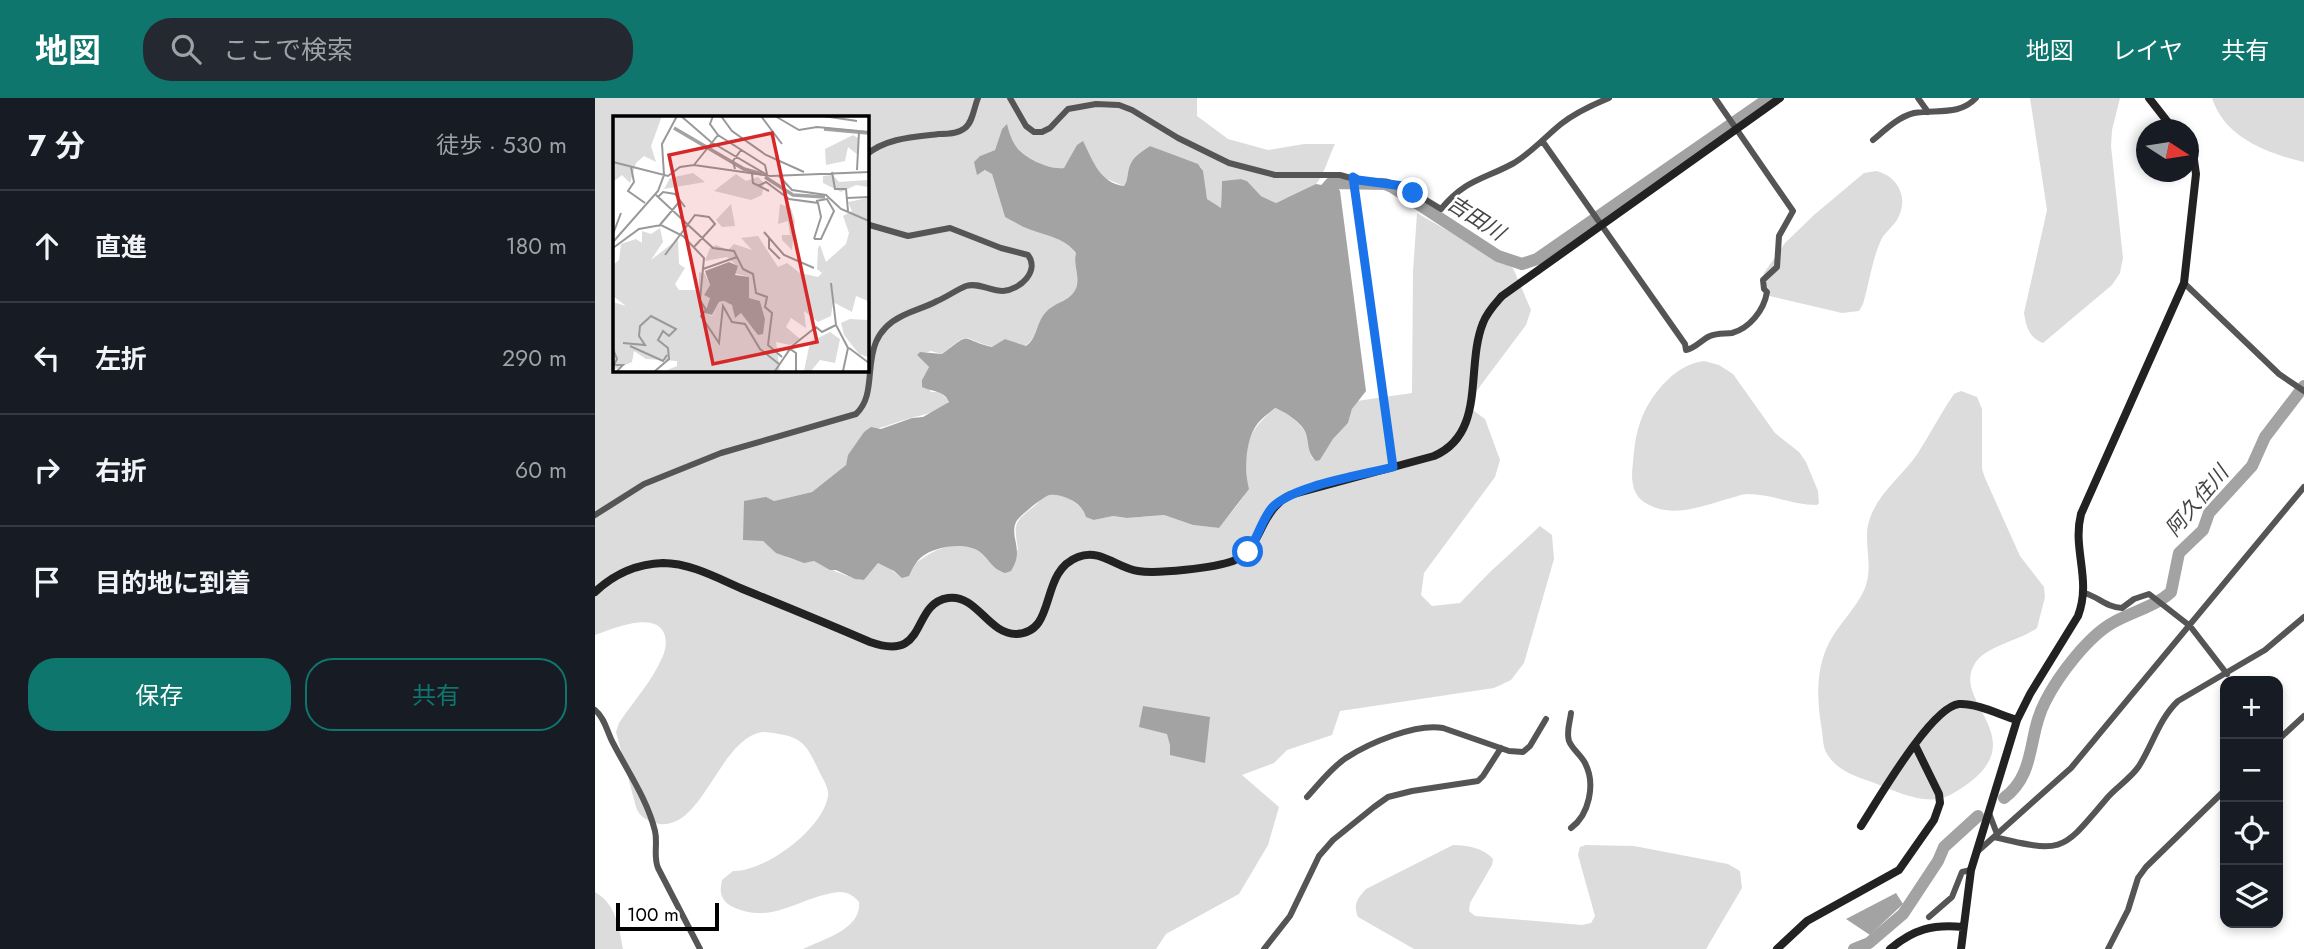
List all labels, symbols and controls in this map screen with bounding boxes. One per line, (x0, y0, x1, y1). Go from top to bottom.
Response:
search box (143, 18, 633, 81)
text: 地図 (35, 27, 101, 74)
icon: search (167, 30, 205, 68)
text: ここで検索 (223, 31, 353, 69)
text: 地図 (2026, 33, 2074, 68)
text: レイヤ (2112, 33, 2183, 68)
text: 共有 (2221, 33, 2269, 68)
inset map (613, 116, 868, 371)
north arrow (2136, 119, 2199, 182)
text: 7 分 (28, 124, 85, 167)
text: 徒歩 · 530 m (436, 128, 567, 162)
route end (1397, 177, 1428, 208)
water label: 吉田川 (1441, 188, 1512, 249)
icon: ahead (28, 227, 66, 265)
text: 直進 (95, 228, 147, 266)
text: 180 m (505, 229, 567, 263)
icon: left (28, 339, 66, 377)
text: 左折 (95, 340, 147, 378)
text: 290 m (502, 341, 567, 375)
icon: right (28, 451, 66, 489)
text: 右折 (95, 452, 147, 490)
text: 60 m (515, 453, 567, 487)
water label: 阿久住川 (2159, 458, 2237, 543)
route start (1232, 536, 1263, 567)
icon: arrive (28, 563, 66, 601)
text: 目的地に到着 (95, 564, 251, 602)
button: 保存 (28, 658, 291, 731)
button: 共有 (305, 658, 567, 731)
map controls (2220, 676, 2283, 928)
button: + (2220, 676, 2283, 739)
button: − (2220, 739, 2283, 802)
button: locate (2220, 802, 2283, 865)
button: layers (2220, 865, 2283, 928)
scale bar (616, 900, 719, 932)
text: 100 m (627, 901, 679, 928)

